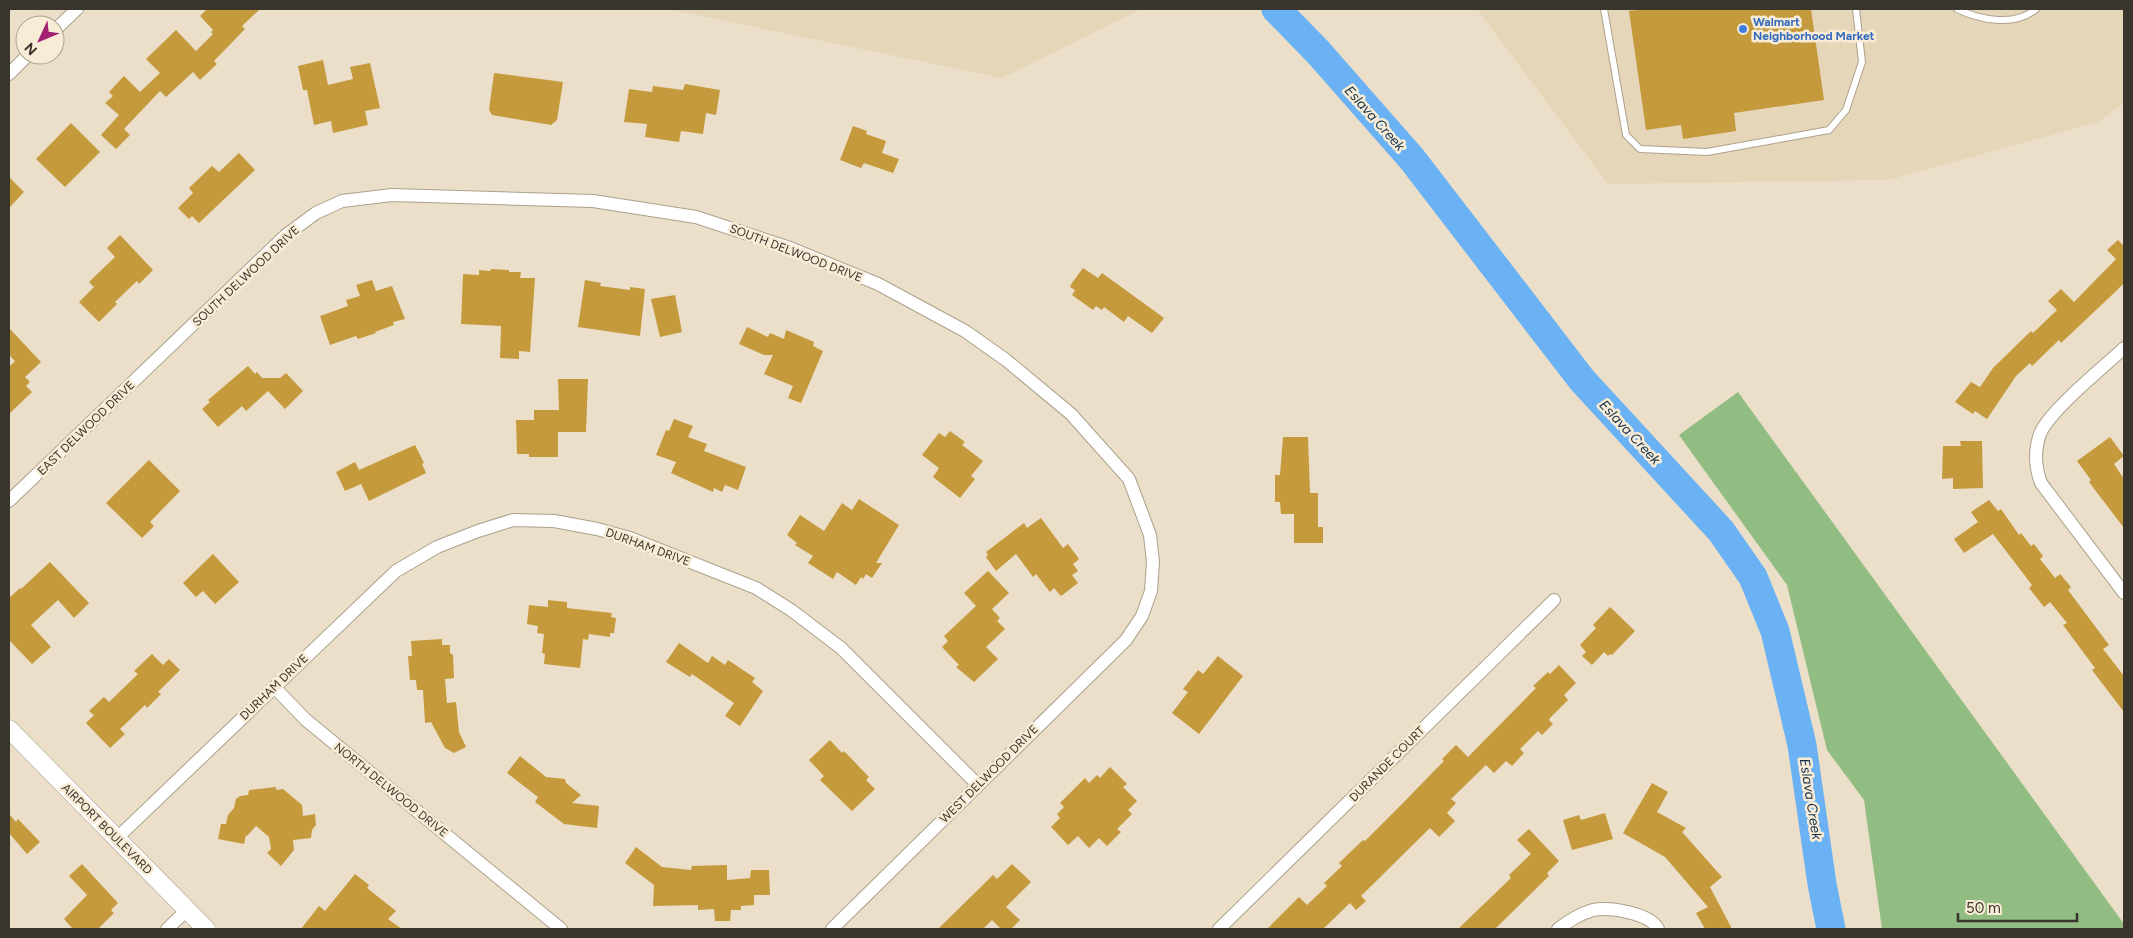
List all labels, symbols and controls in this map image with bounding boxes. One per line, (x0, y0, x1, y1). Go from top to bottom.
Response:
north arrow (15, 15, 65, 65)
place label: Walmart Neighborhood Market (1753, 15, 1875, 43)
marker: Walmart Neighborhood Market (1737, 23, 1749, 35)
text: N (21, 39, 41, 58)
water label: Eslava Creek (1341, 82, 1409, 155)
street label: SOUTH DELWOOD DRIVE (728, 221, 864, 285)
street label: SOUTH DELWOOD DRIVE (190, 223, 302, 329)
street label: EAST DELWOOD DRIVE (35, 378, 137, 478)
water label: Eslava Creek (1595, 397, 1665, 469)
street label: DURHAM DRIVE (604, 525, 692, 569)
street label: DURHAM DRIVE (237, 651, 311, 723)
street label: WEST DELWOOD DRIVE (937, 722, 1041, 826)
street label: DURANDE COURT (1346, 723, 1428, 805)
street label: NORTH DELWOOD DRIVE (331, 740, 451, 840)
water label: Eslava Creek (1796, 757, 1826, 842)
street label: AIRPORT BOULEVARD (59, 781, 155, 877)
scale bar (1958, 890, 2077, 922)
text: 50 m (1966, 899, 2001, 917)

